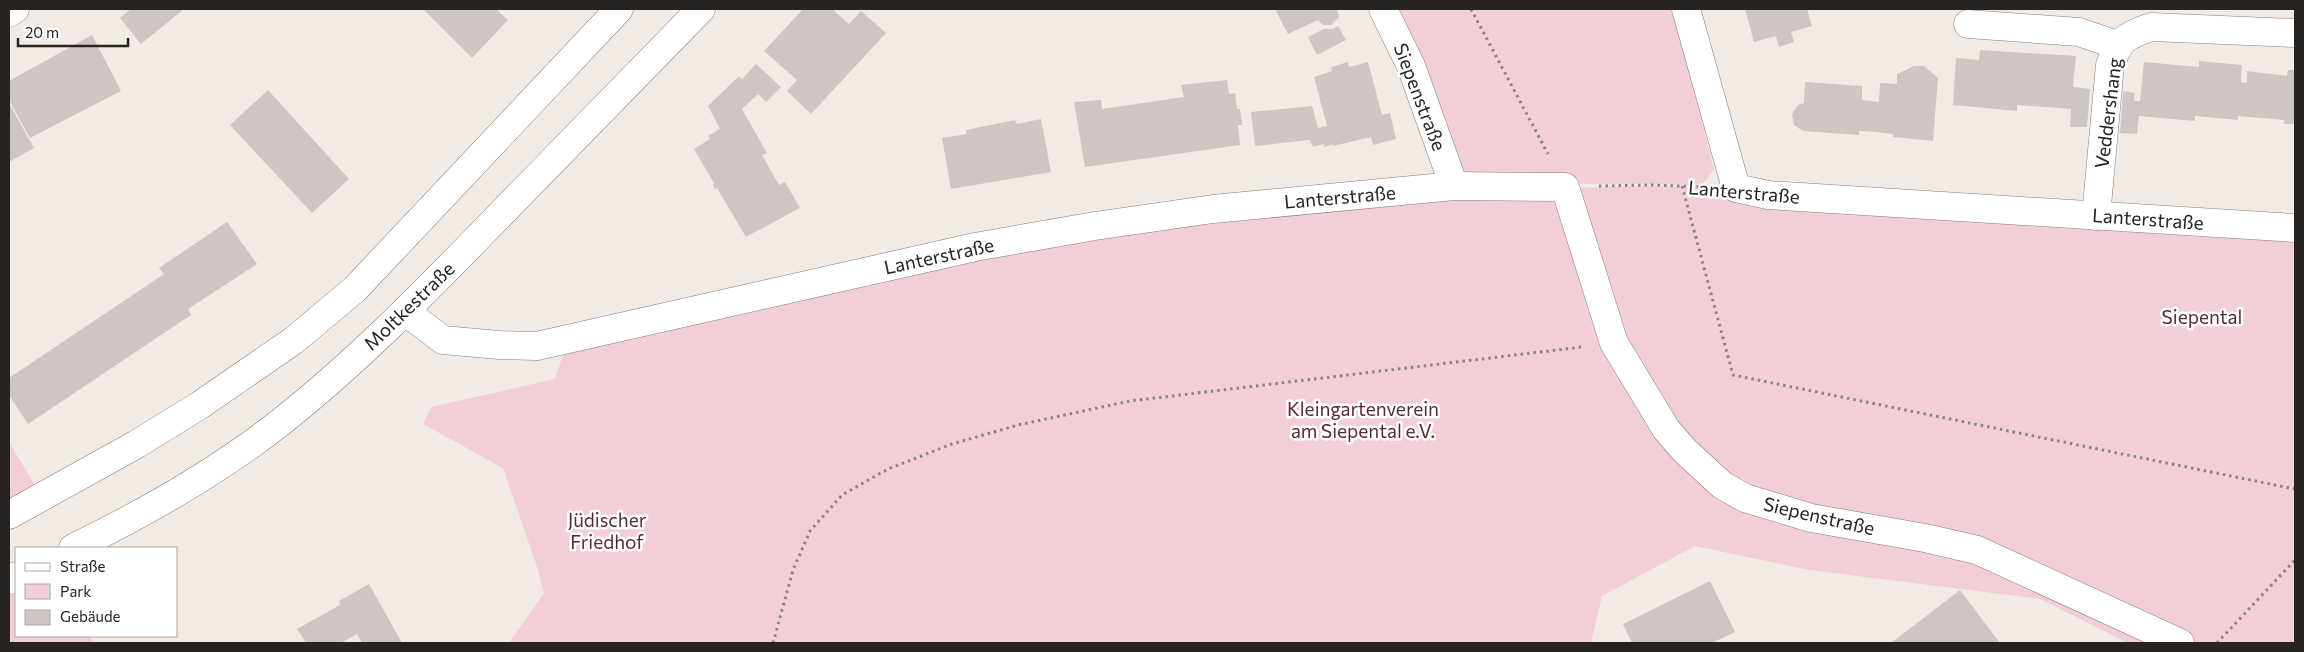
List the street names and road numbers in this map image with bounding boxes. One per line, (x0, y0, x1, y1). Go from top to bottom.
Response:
street label: Siepenstraße (1389, 40, 1452, 154)
street label: Veddershang (2089, 56, 2126, 170)
street label: Lanterstraße (1687, 175, 1801, 208)
street label: Lanterstraße (1283, 180, 1397, 213)
street label: Lanterstraße (2091, 203, 2205, 234)
street label: Lanterstraße (882, 233, 996, 278)
street label: Moltkestraße (358, 257, 459, 355)
street label: Siepenstraße (1761, 492, 1877, 539)

